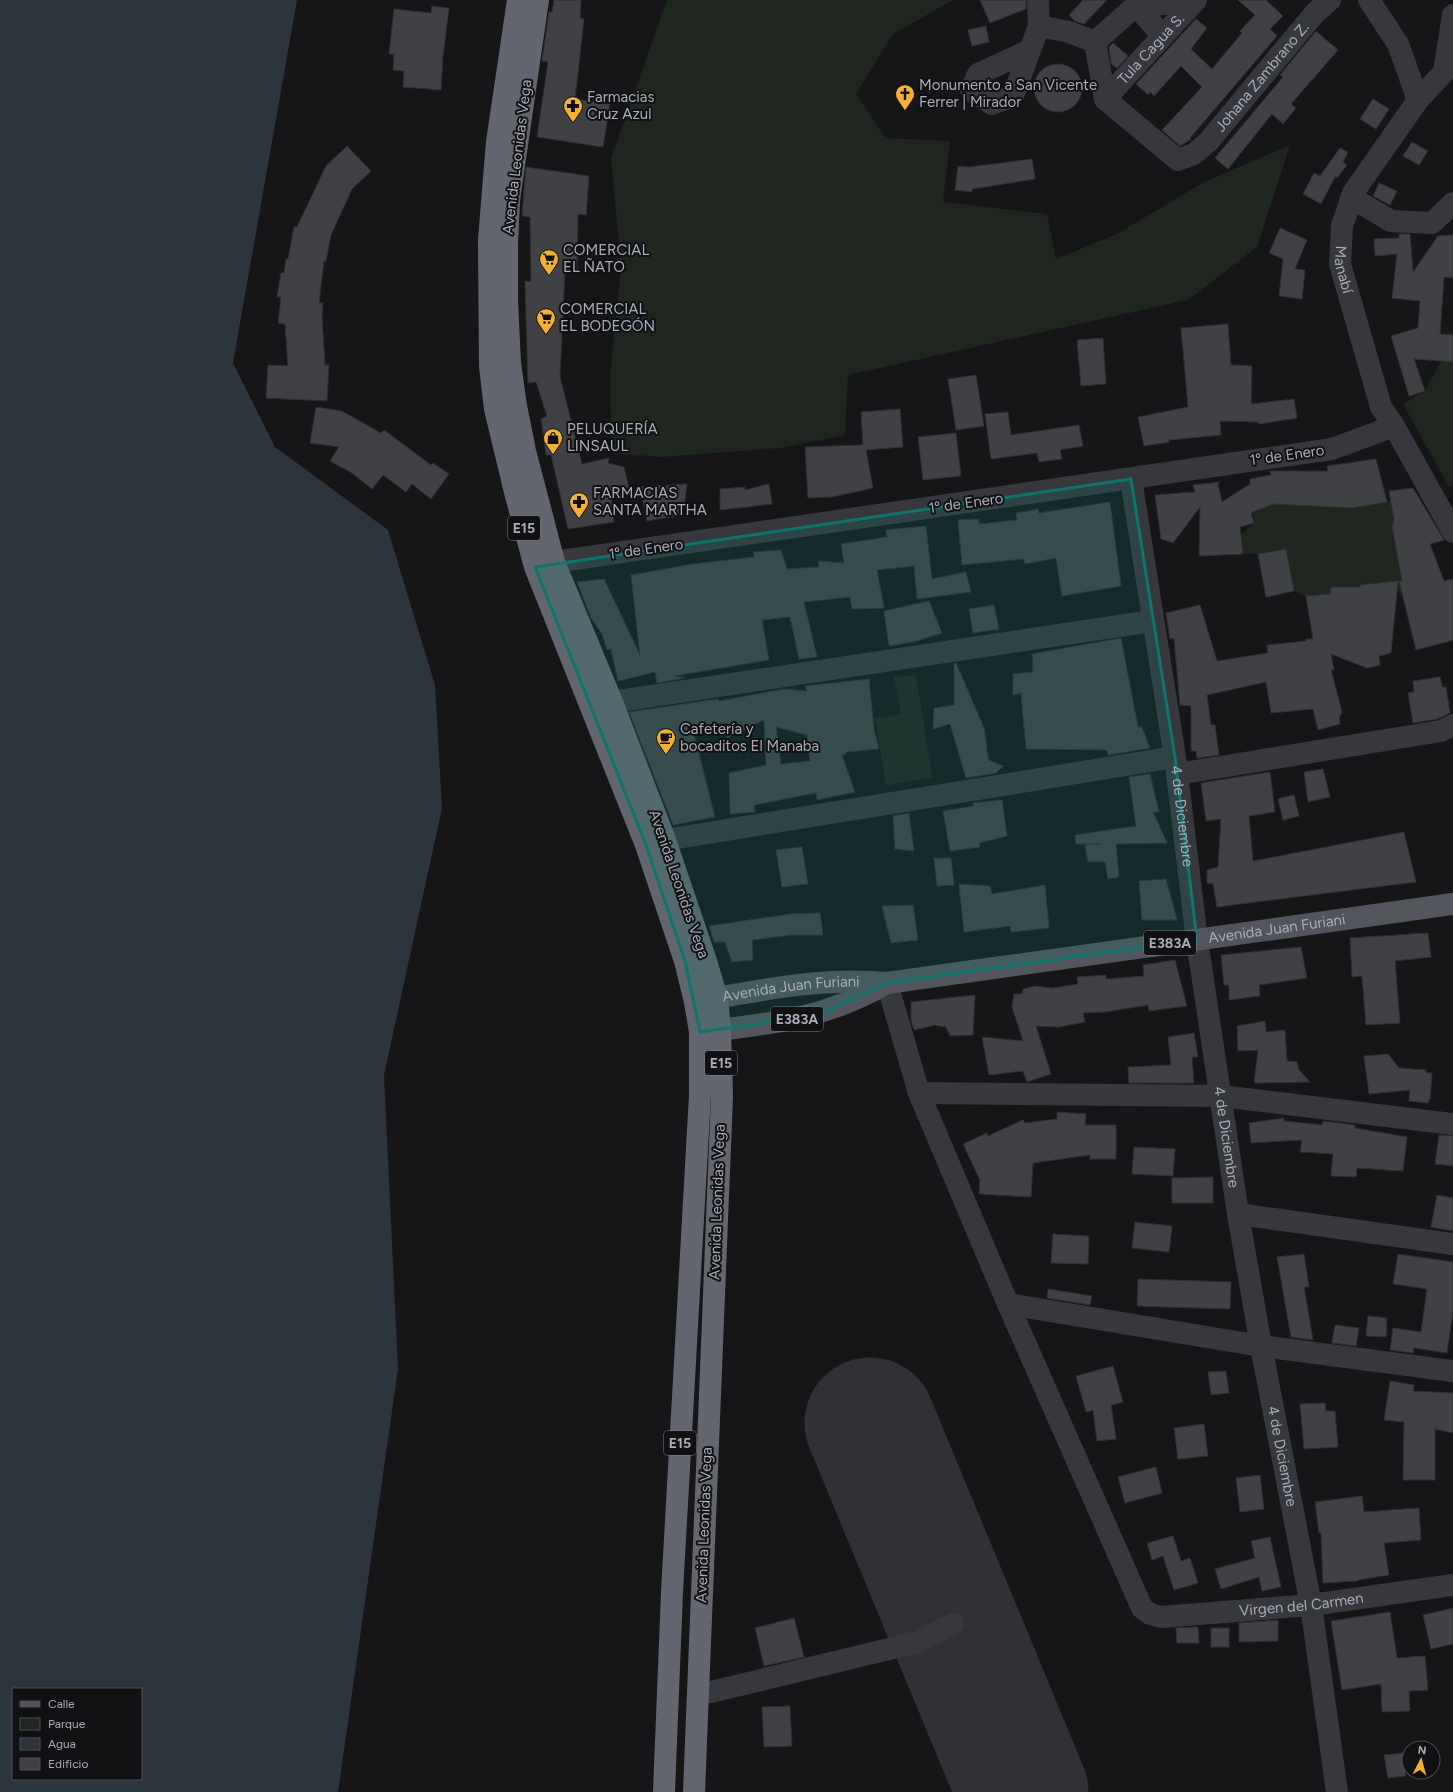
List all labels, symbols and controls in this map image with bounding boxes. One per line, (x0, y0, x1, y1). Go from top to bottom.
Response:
street label: Tula Cagua S. (1114, 10, 1188, 88)
street label: Johana Zambrano Z. (1211, 18, 1313, 136)
place label: Monumento a San Vicente Ferrer | Mirador (919, 76, 1097, 111)
street label: Avenida Leonidas Vega (499, 79, 535, 235)
church icon: Monumento a San Vicente Ferrer | Mirador (894, 83, 916, 111)
place label: Farmacias Cruz Azul (587, 88, 654, 123)
pharmacy icon: Farmacias Cruz Azul (562, 95, 584, 123)
place label: COMERCIAL EL ÑATO (563, 241, 649, 276)
street label: Manabí (1331, 245, 1357, 297)
supermarket icon: COMERCIAL EL ÑATO (538, 248, 560, 276)
place label: COMERCIAL EL BODEGÓN (560, 300, 655, 335)
supermarket icon: COMERCIAL EL BODEGÓN (535, 307, 557, 335)
place label: PELUQUERÍA LINSAUL (567, 420, 658, 455)
shop icon: PELUQUERÍA LINSAUL (542, 427, 564, 455)
street label: 1º de Enero (1248, 441, 1326, 469)
place label: FARMACIAS SANTA MARTHA (593, 484, 707, 519)
street label: 1º de Enero (927, 489, 1005, 517)
pharmacy icon: FARMACIAS SANTA MARTHA (568, 491, 590, 519)
road number: E15 (508, 516, 540, 540)
street label: 1º de Enero (607, 535, 685, 563)
place label: Cafetería y bocaditos El Manaba (680, 720, 819, 755)
cafe icon: Cafetería y bocaditos El Manaba (655, 727, 677, 755)
street label: 4 de Diciembre (1167, 764, 1197, 868)
street label: Avenida Leonidas Vega (645, 807, 713, 961)
street label: Avenida Juan Furiani (1207, 910, 1346, 947)
road number: E383A (1144, 931, 1196, 955)
street label: Avenida Juan Furiani (721, 972, 860, 1006)
road number: E383A (771, 1007, 823, 1031)
road number: E15 (705, 1051, 737, 1075)
street label: 4 de Diciembre (1210, 1085, 1243, 1189)
street label: Avenida Leonidas Vega (705, 1124, 729, 1280)
street label: 4 de Diciembre (1264, 1404, 1301, 1508)
road number: E15 (664, 1431, 696, 1455)
street label: Avenida Leonidas Vega (692, 1447, 716, 1603)
street label: Virgen del Carmen (1238, 1589, 1365, 1620)
legend (12, 1688, 142, 1780)
text: Calle (48, 1697, 75, 1711)
text: Parque (48, 1717, 86, 1731)
text: Agua (48, 1737, 76, 1751)
north arrow (1401, 1740, 1441, 1780)
text: N (1417, 1744, 1427, 1757)
text: Edificio (48, 1757, 88, 1771)

